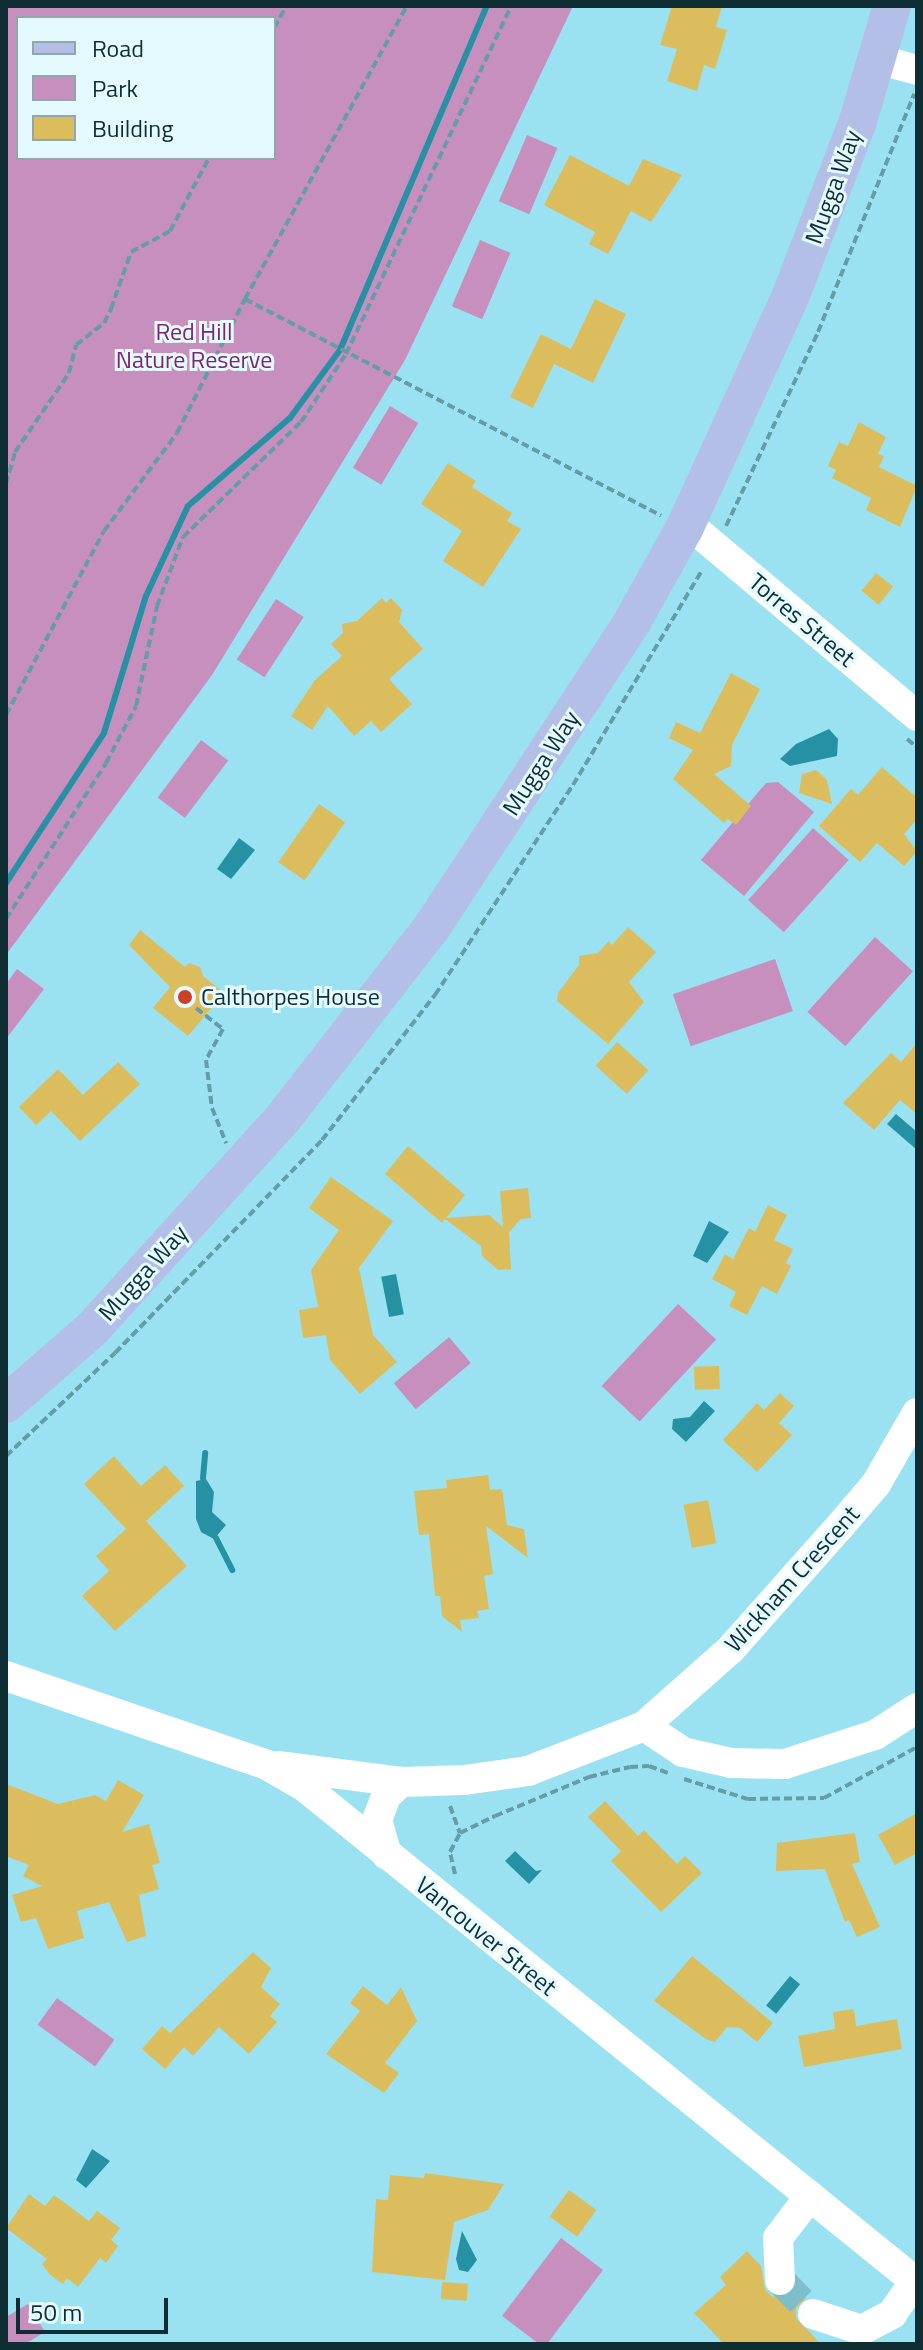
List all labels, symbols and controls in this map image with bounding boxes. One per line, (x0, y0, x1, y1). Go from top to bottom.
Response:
legend (16, 16, 276, 160)
text: Road (92, 30, 144, 66)
text: Park (92, 70, 138, 106)
text: Building (92, 110, 174, 146)
street label: Mugga Way (799, 126, 867, 248)
park label: Red Hill Nature Reserve (116, 318, 272, 374)
street label: Torres Street (743, 567, 861, 673)
street label: Mugga Way (496, 705, 586, 821)
place label: Calthorpes House (201, 983, 380, 1011)
marker: Calthorpes House (176, 988, 194, 1006)
street label: Mugga Way (92, 1219, 194, 1327)
street label: Wickham Crescent (719, 1500, 865, 1658)
street label: Vancouver Street (410, 1870, 562, 2002)
scale bar (20, 2282, 172, 2332)
text: 50 m (30, 2294, 82, 2330)

